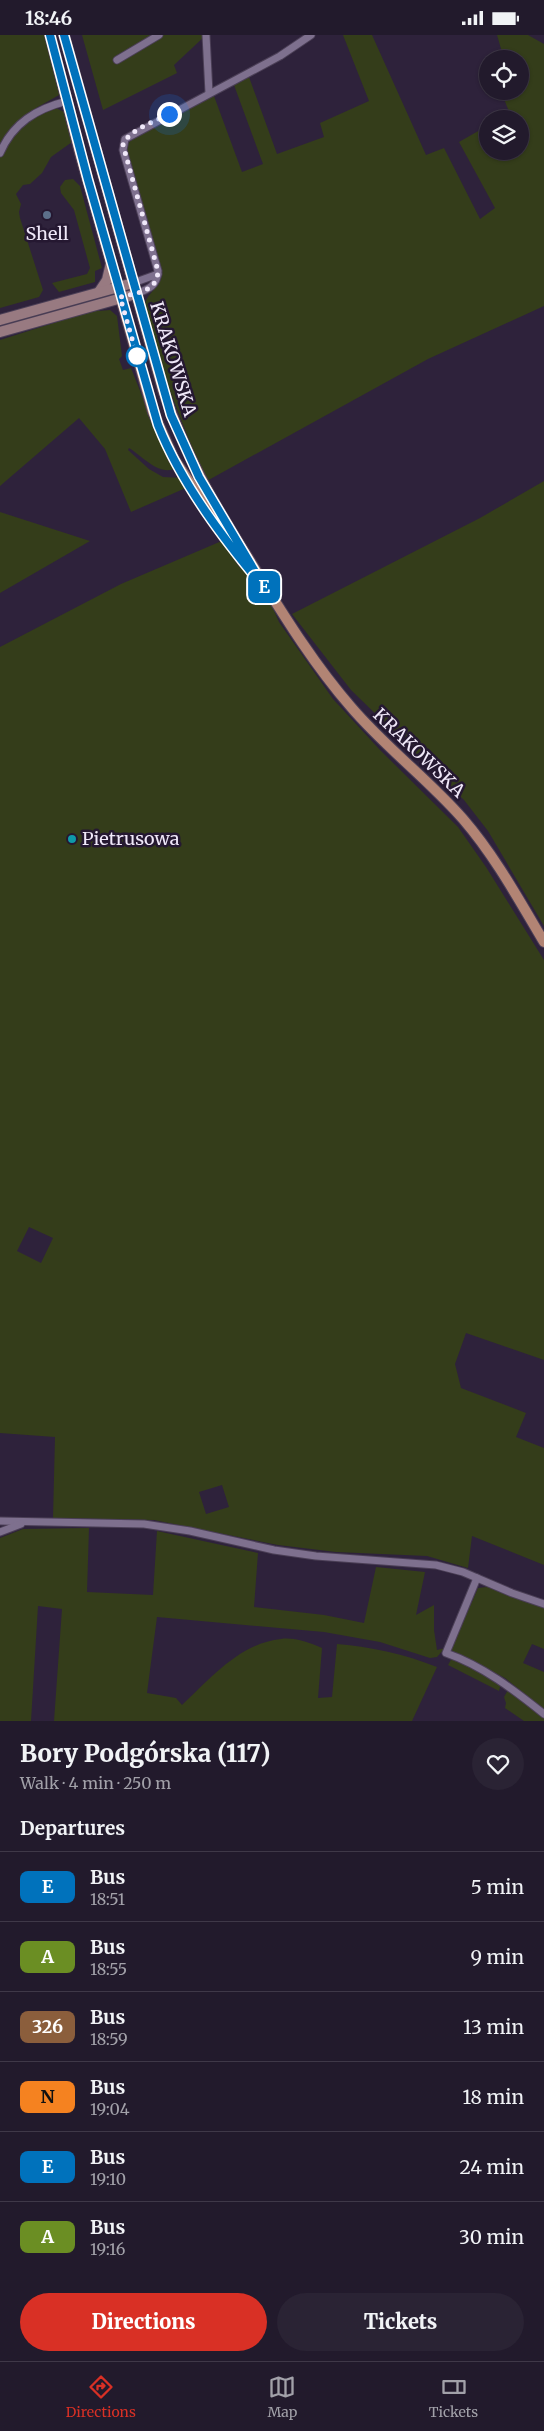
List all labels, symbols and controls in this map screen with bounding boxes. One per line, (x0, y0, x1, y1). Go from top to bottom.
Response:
text: 18:46 (25, 6, 72, 30)
map controls (479, 50, 529, 160)
button: locate (479, 50, 529, 100)
your location (157, 102, 182, 127)
button: layers (479, 110, 529, 160)
marker: Shell (41, 209, 53, 221)
place label: Shell (26, 222, 69, 245)
street label: KRAKOWSKA (145, 299, 202, 419)
unlabelled marker (126, 345, 148, 367)
line badge: E (248, 571, 280, 603)
text: E (258, 575, 270, 598)
street label: KRAKOWSKA (369, 703, 470, 802)
place label: Pietrusowa (82, 827, 180, 850)
marker: Pietrusowa (66, 833, 78, 845)
text: Bory Podgórska (117) (20, 1738, 270, 1769)
button: heart (472, 1738, 524, 1790)
text: Walk · 4 min · 250 m (20, 1773, 171, 1793)
text: Departures (20, 1816, 125, 1840)
text: Bus (90, 1865, 125, 1889)
text: E (42, 1875, 53, 1898)
text: 5 min (471, 1875, 524, 1899)
text: 18:51 (90, 1889, 125, 1909)
text: Bus (90, 1935, 125, 1959)
text: A (41, 1945, 54, 1968)
text: 9 min (470, 1945, 524, 1969)
text: 18:55 (90, 1959, 127, 1979)
text: Bus (90, 2005, 125, 2029)
text: 326 (32, 2015, 63, 2038)
text: 13 min (463, 2015, 524, 2039)
text: 18:59 (90, 2029, 128, 2049)
text: Bus (90, 2075, 125, 2099)
text: N (40, 2085, 55, 2108)
text: 18 min (463, 2085, 524, 2109)
text: 19:04 (90, 2099, 130, 2119)
text: Bus (90, 2145, 125, 2169)
text: E (42, 2155, 53, 2178)
text: 24 min (459, 2155, 524, 2179)
text: 19:10 (90, 2169, 126, 2189)
text: Bus (90, 2215, 125, 2239)
text: A (41, 2225, 54, 2248)
text: 30 min (459, 2225, 524, 2249)
text: 19:16 (90, 2239, 125, 2259)
button: Directions (20, 2293, 267, 2351)
button: Tickets (277, 2293, 524, 2351)
tab: Directions (66, 2373, 136, 2421)
tab: Map (267, 2373, 297, 2421)
tab: Tickets (429, 2373, 478, 2421)

